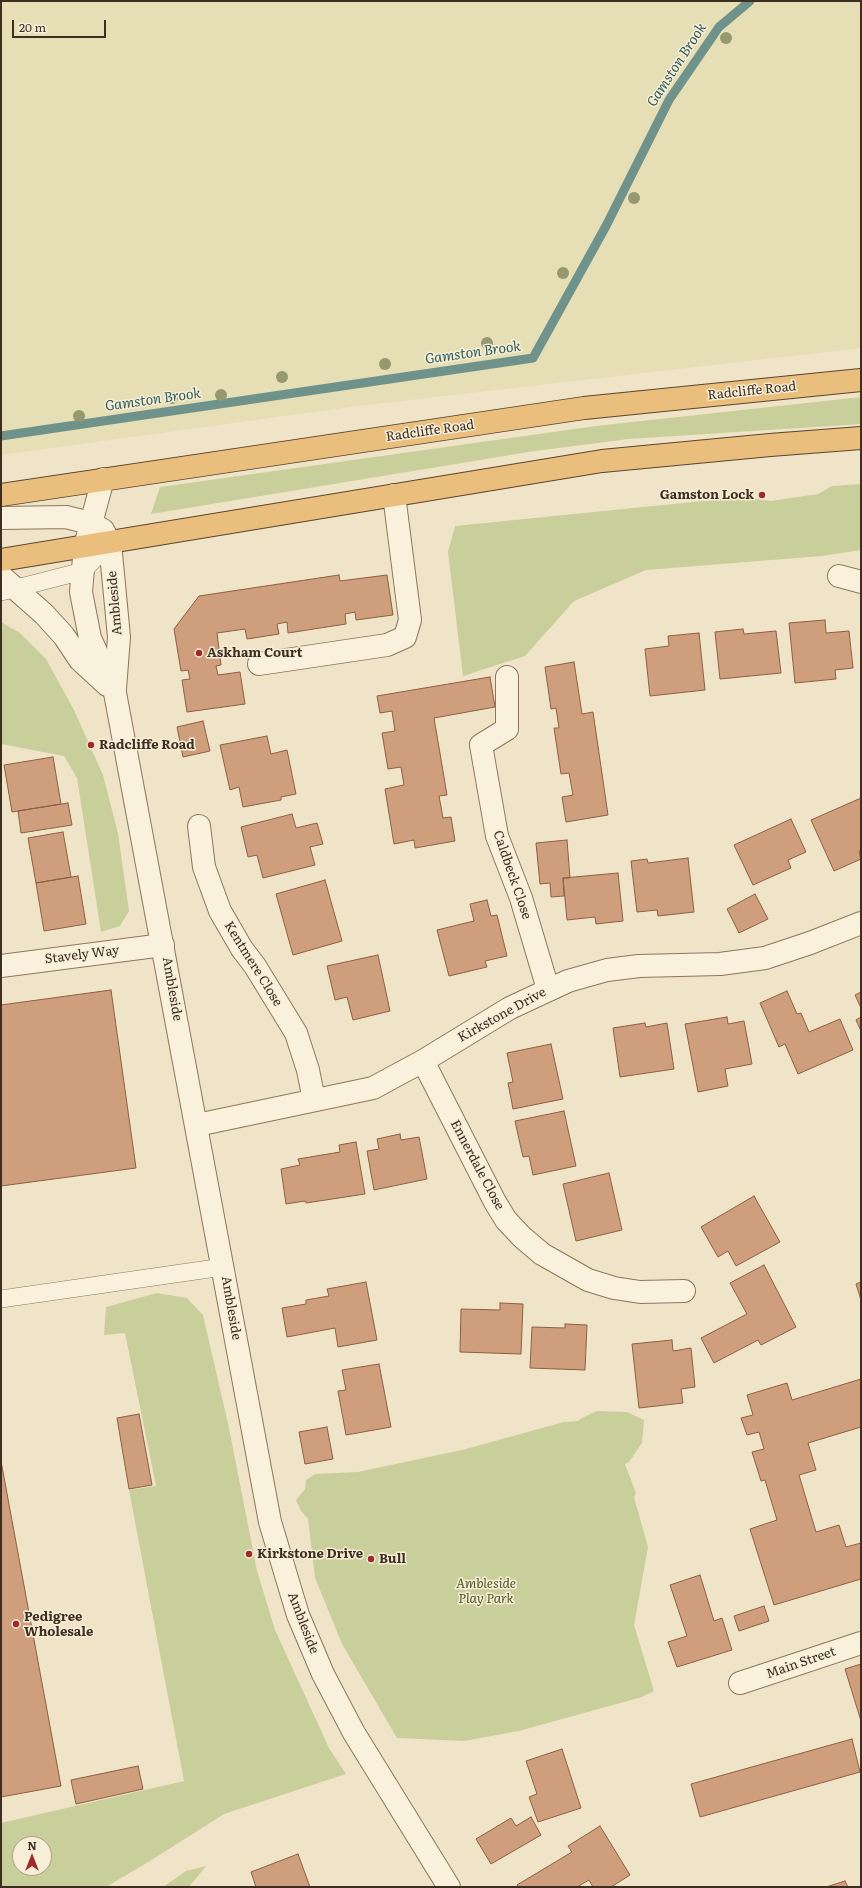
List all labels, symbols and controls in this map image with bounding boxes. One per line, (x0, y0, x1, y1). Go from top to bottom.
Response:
scale bar (14, 12, 108, 38)
text: 20 m (19, 18, 46, 36)
water label: Gamston Brook (644, 20, 710, 110)
water label: Gamston Brook (424, 338, 522, 368)
street label: Radcliffe Road (707, 379, 797, 403)
water label: Gamston Brook (104, 385, 202, 415)
street label: Radcliffe Road (385, 417, 475, 445)
place label: Gamston Lock (660, 487, 754, 503)
marker: Gamston Lock (757, 490, 767, 500)
street label: Ambleside (104, 570, 126, 636)
place label: Askham Court (207, 645, 303, 661)
marker: Askham Court (194, 648, 204, 658)
place label: Radcliffe Road (99, 737, 195, 753)
marker: Radcliffe Road (86, 740, 96, 750)
street label: Caldbeck Close (489, 829, 535, 921)
street label: Kentmere Close (221, 919, 285, 1009)
street label: Stavely Way (44, 943, 120, 967)
street label: Ambleside (159, 956, 185, 1022)
street label: Kirkstone Drive (455, 984, 549, 1046)
street label: Ennerdale Close (447, 1117, 507, 1213)
street label: Ambleside (218, 1275, 244, 1341)
place label: Kirkstone Drive (257, 1546, 363, 1562)
marker: Kirkstone Drive (244, 1549, 254, 1559)
place label: Bull (379, 1551, 406, 1567)
marker: Bull (366, 1554, 376, 1564)
park label: Ambleside Play Park (456, 1576, 516, 1607)
street label: Ambleside (284, 1590, 322, 1656)
place label: Pedigree Wholesale (24, 1609, 93, 1640)
marker: Pedigree Wholesale (11, 1619, 21, 1629)
street label: Main Street (764, 1644, 838, 1682)
north arrow (12, 1836, 52, 1876)
text: N (27, 1837, 37, 1853)

